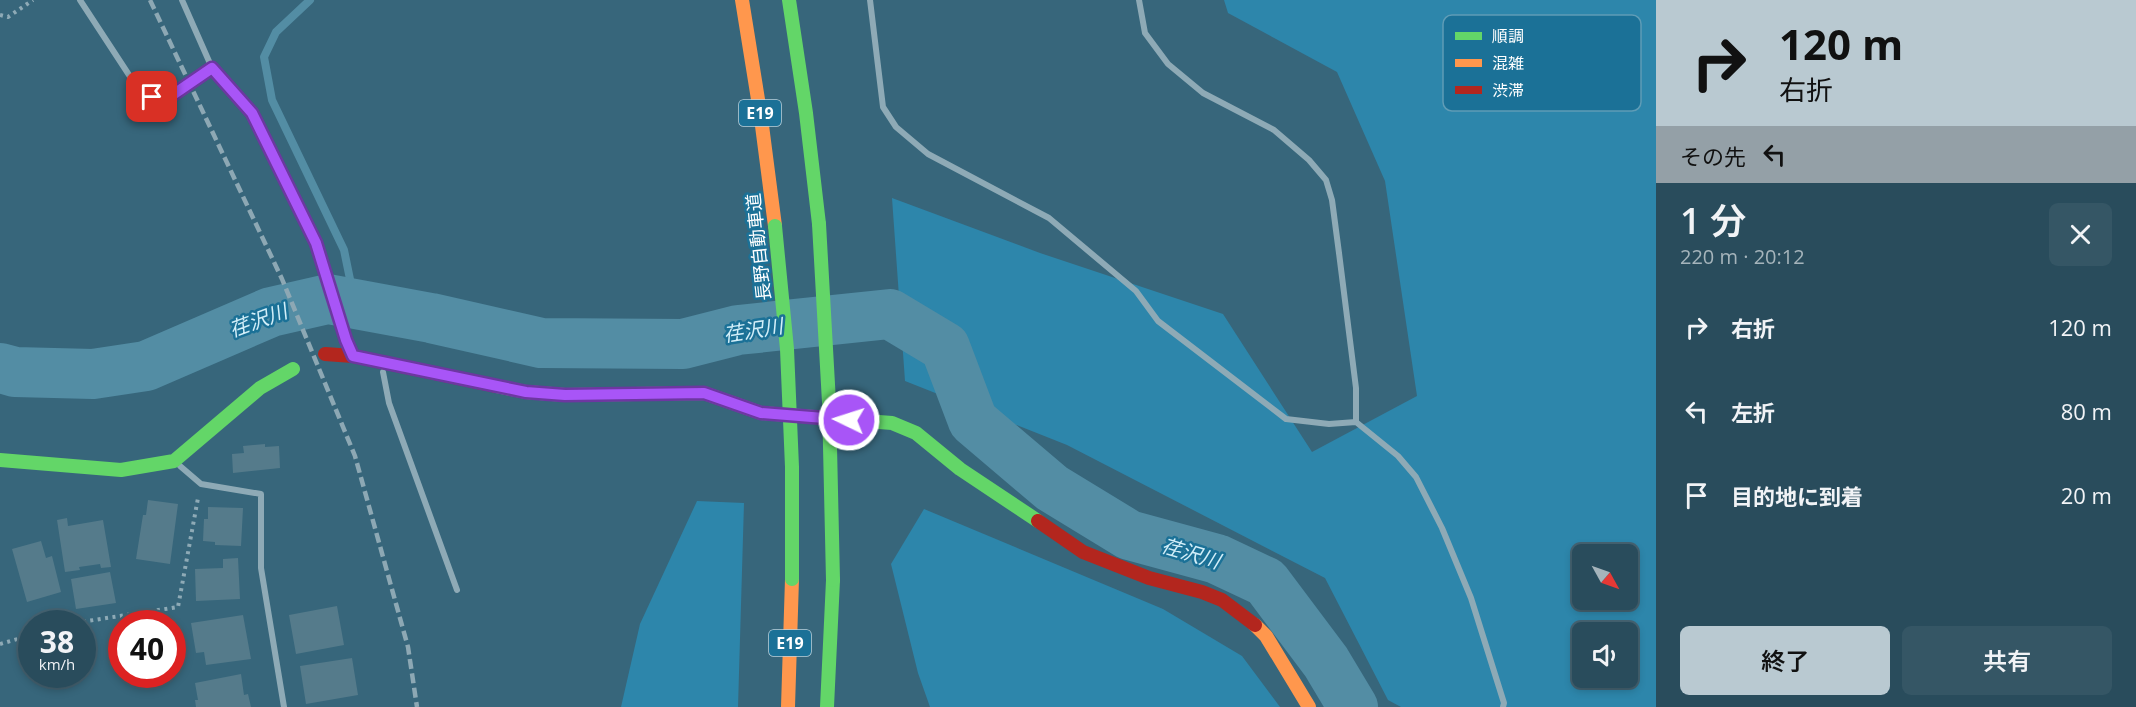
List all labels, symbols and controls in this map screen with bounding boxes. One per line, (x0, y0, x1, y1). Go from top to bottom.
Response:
legend (1443, 15, 1641, 111)
text: 120 m (1779, 15, 1903, 72)
icon: right (1680, 24, 1758, 102)
text: 順調 (1492, 25, 1524, 47)
text: 混雑 (1492, 52, 1524, 74)
pin (126, 71, 177, 122)
text: 右折 (1779, 71, 1833, 108)
text: 渋滞 (1492, 79, 1524, 101)
icon: arrive (135, 80, 168, 113)
road number: E19 (739, 100, 781, 126)
icon: left (1758, 138, 1791, 171)
text: その先 (1680, 141, 1746, 171)
street label: 長野自動車道 (740, 192, 776, 302)
text: 1 分 (1680, 196, 1746, 245)
button: close (2049, 203, 2112, 266)
text: 220 m · 20:12 (1680, 243, 1805, 270)
water label: 荏沢川 (225, 296, 293, 343)
icon: right (1680, 311, 1713, 344)
water label: 荏沢川 (721, 312, 787, 348)
text: 120 m (2048, 312, 2112, 342)
text: 右折 (1731, 313, 1775, 343)
position arrow (817, 388, 881, 452)
icon: left (1680, 395, 1713, 428)
text: 80 m (2061, 396, 2112, 426)
text: 左折 (1731, 397, 1775, 427)
icon: arrive (1680, 479, 1713, 512)
text: 20 m (2061, 480, 2112, 510)
text: 目的地に到着 (1731, 481, 1863, 511)
water label: 荏沢川 (1158, 531, 1226, 575)
north arrow (1572, 544, 1638, 610)
map controls (1572, 544, 1638, 688)
speed limit sign: 40 (108, 610, 186, 688)
text: 38 (40, 621, 74, 662)
button: sound (1572, 622, 1638, 688)
button: 終了 (1680, 626, 1890, 695)
button: 共有 (1902, 626, 2112, 695)
road number: E19 (769, 630, 811, 656)
text: km/h (39, 654, 75, 674)

